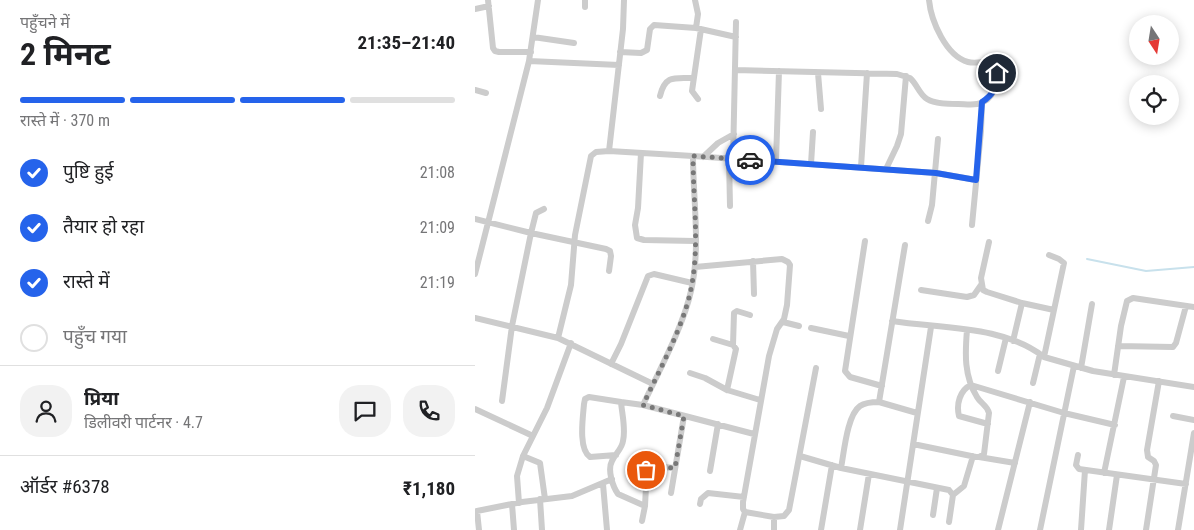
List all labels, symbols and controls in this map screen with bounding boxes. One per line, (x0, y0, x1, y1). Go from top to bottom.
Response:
text: पहुँचने में (20, 13, 70, 32)
north arrow (1129, 15, 1179, 65)
map controls (1129, 15, 1179, 125)
text: 21:35–21:40 (357, 31, 455, 54)
text: 2 मिनट (20, 35, 111, 73)
pin (976, 52, 1018, 94)
icon: home (983, 59, 1011, 87)
button: locate (1129, 75, 1179, 125)
text: रास्ते में · 370 m (20, 111, 110, 130)
courier (725, 135, 775, 185)
icon: car (736, 146, 764, 174)
icon: check (20, 159, 48, 187)
text: पुष्टि हुई (63, 160, 114, 183)
text: 21:08 (420, 163, 455, 182)
icon: check (20, 214, 48, 242)
text: तैयार हो रहा (63, 215, 144, 238)
text: 21:09 (420, 218, 455, 237)
icon: check (20, 269, 48, 297)
text: रास्ते में (63, 270, 110, 293)
text: 21:19 (420, 273, 455, 292)
text: पहुँच गया (63, 325, 127, 348)
button: person (20, 385, 72, 437)
button: chat (339, 385, 391, 437)
button: phone (403, 385, 455, 437)
text: प्रिया (84, 387, 119, 410)
text: डिलीवरी पार्टनर · 4.7 (84, 413, 203, 432)
pin (625, 449, 667, 491)
icon: bag (632, 456, 660, 484)
text: ऑर्डर #6378 (20, 475, 110, 498)
text: ₹1,180 (403, 477, 455, 500)

